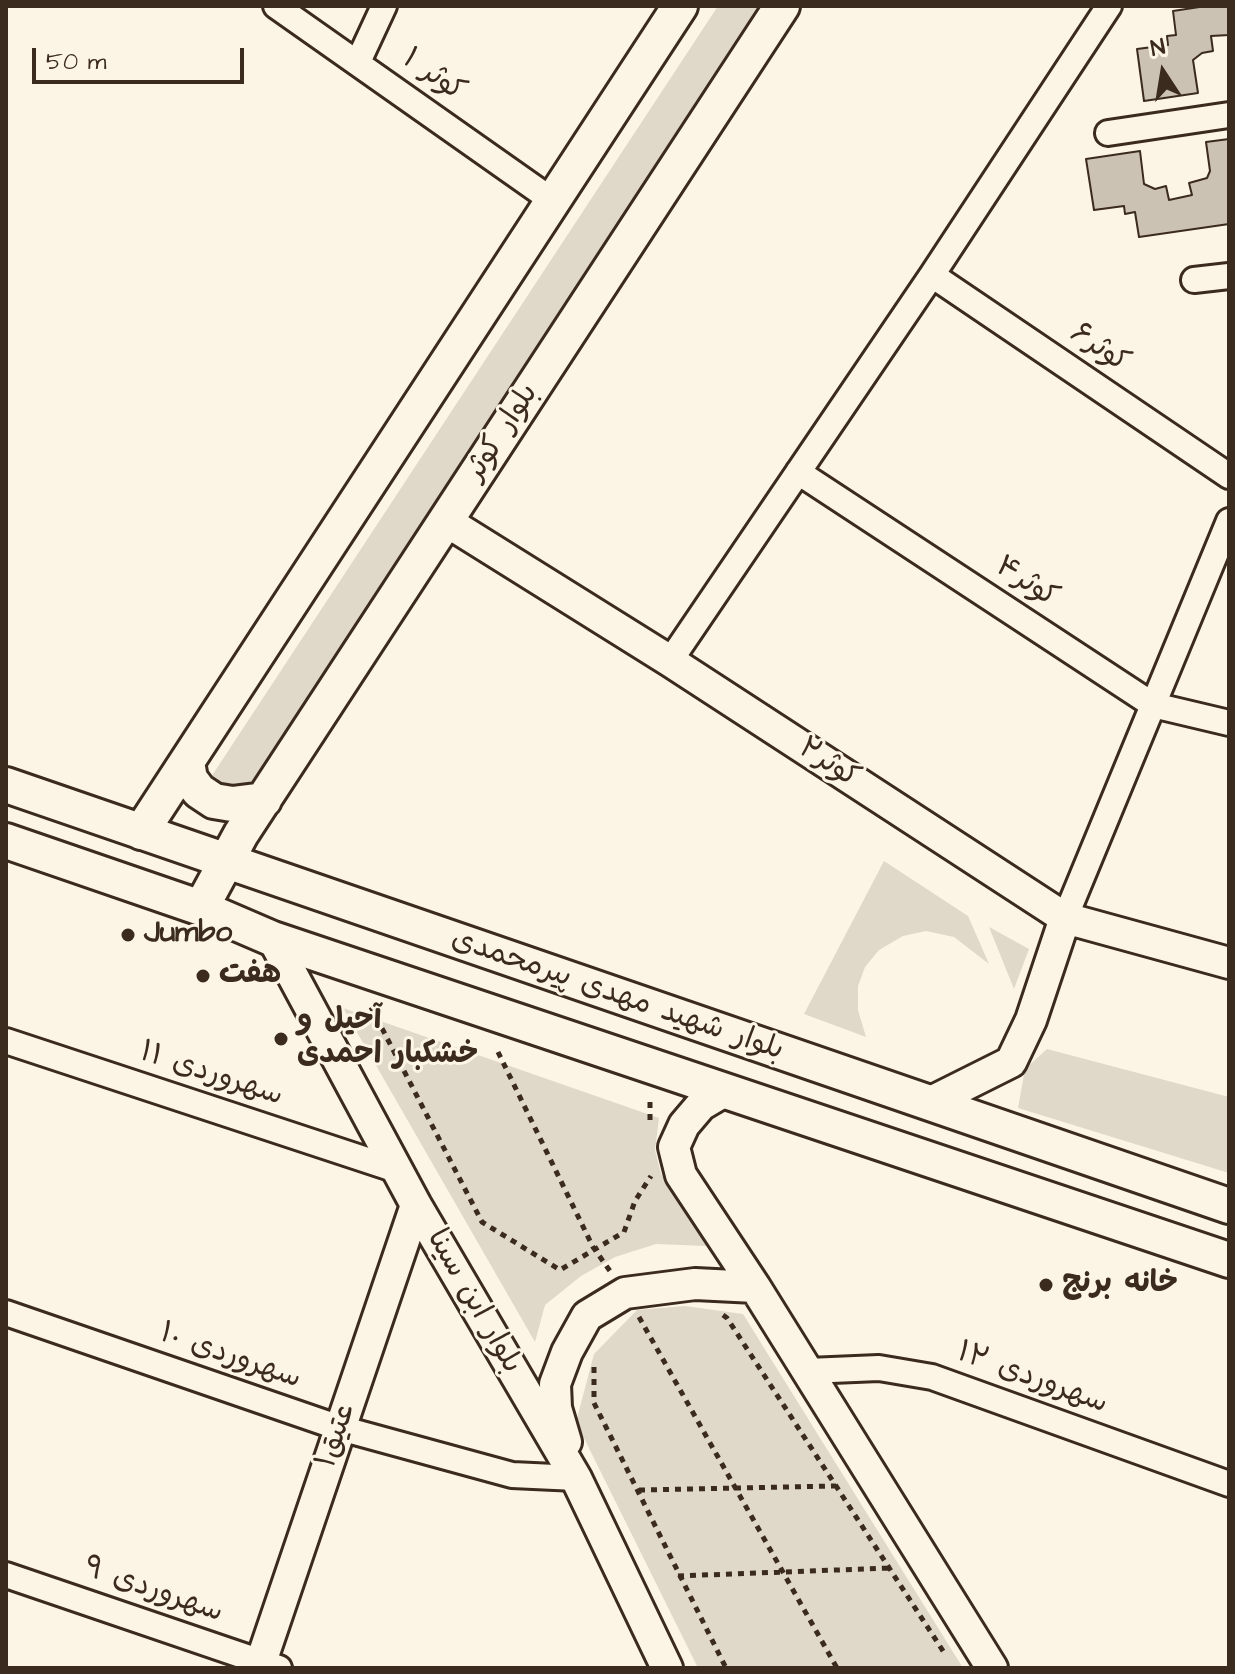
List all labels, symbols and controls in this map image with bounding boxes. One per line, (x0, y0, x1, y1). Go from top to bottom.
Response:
text: N (1148, 31, 1168, 65)
scale bar (36, 32, 248, 82)
north arrow (1123, 32, 1203, 112)
street label: کوثر ۱ (395, 42, 471, 110)
text: 50 m (46, 45, 106, 79)
street label: کوثر۶ (1062, 316, 1136, 382)
street label: بلوار کوثر (458, 378, 548, 488)
street label: کوثر۴ (988, 549, 1064, 617)
street label: کوثر۲ (791, 731, 865, 797)
place label: Jumbo (144, 917, 232, 953)
street label: بلوار شهید مهدی پیرمحمدی (446, 922, 788, 1070)
marker: Jumbo (119, 926, 137, 944)
place label: هفت (219, 958, 281, 994)
marker: هفت (194, 967, 212, 985)
place label: آحیل و خشکبار احمدی (297, 1004, 478, 1074)
marker: آحیل و خشکبار احمدی (272, 1030, 290, 1048)
street label: سهروردی ١١ (135, 1035, 287, 1115)
street label: بلوار ابن سینا (417, 1224, 529, 1380)
place label: خانه برنج (1062, 1267, 1178, 1303)
marker: خانه برنج (1037, 1276, 1055, 1294)
street label: سهروردی ۱۰ (155, 1316, 305, 1398)
street label: سهروردی ۱۲ (952, 1335, 1112, 1423)
street label: عتیق۱ (309, 1399, 365, 1473)
street label: سهروردی ۹ (78, 1550, 228, 1632)

